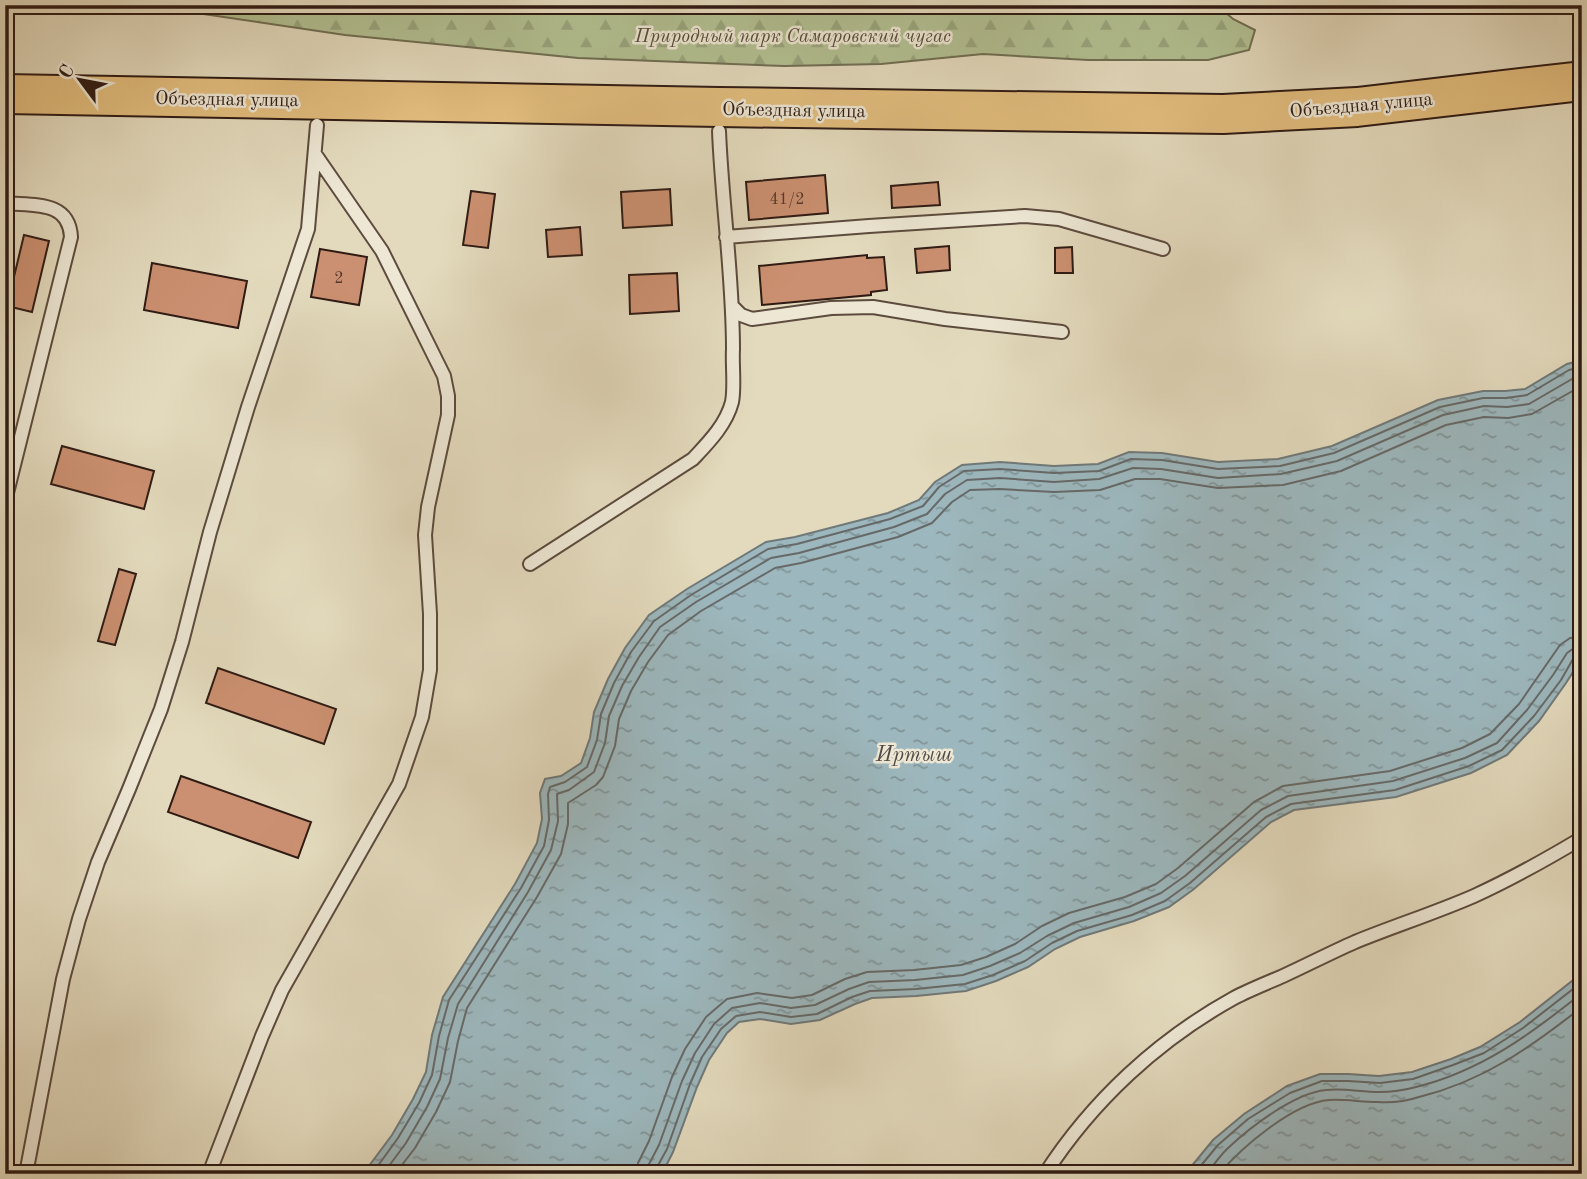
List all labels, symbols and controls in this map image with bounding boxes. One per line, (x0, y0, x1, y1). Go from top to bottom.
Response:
park label: Природный парк Самаровский чугас (634, 28, 951, 47)
north arrow (46, 46, 116, 116)
text: С (56, 62, 79, 83)
street label: Объездная улица (155, 90, 300, 111)
street label: Объездная улица (1289, 91, 1434, 122)
street label: Объездная улица (722, 101, 867, 122)
house number: 41/2 (769, 192, 805, 208)
house number: 2 (334, 271, 344, 287)
water label: Иртыш (875, 745, 952, 766)

